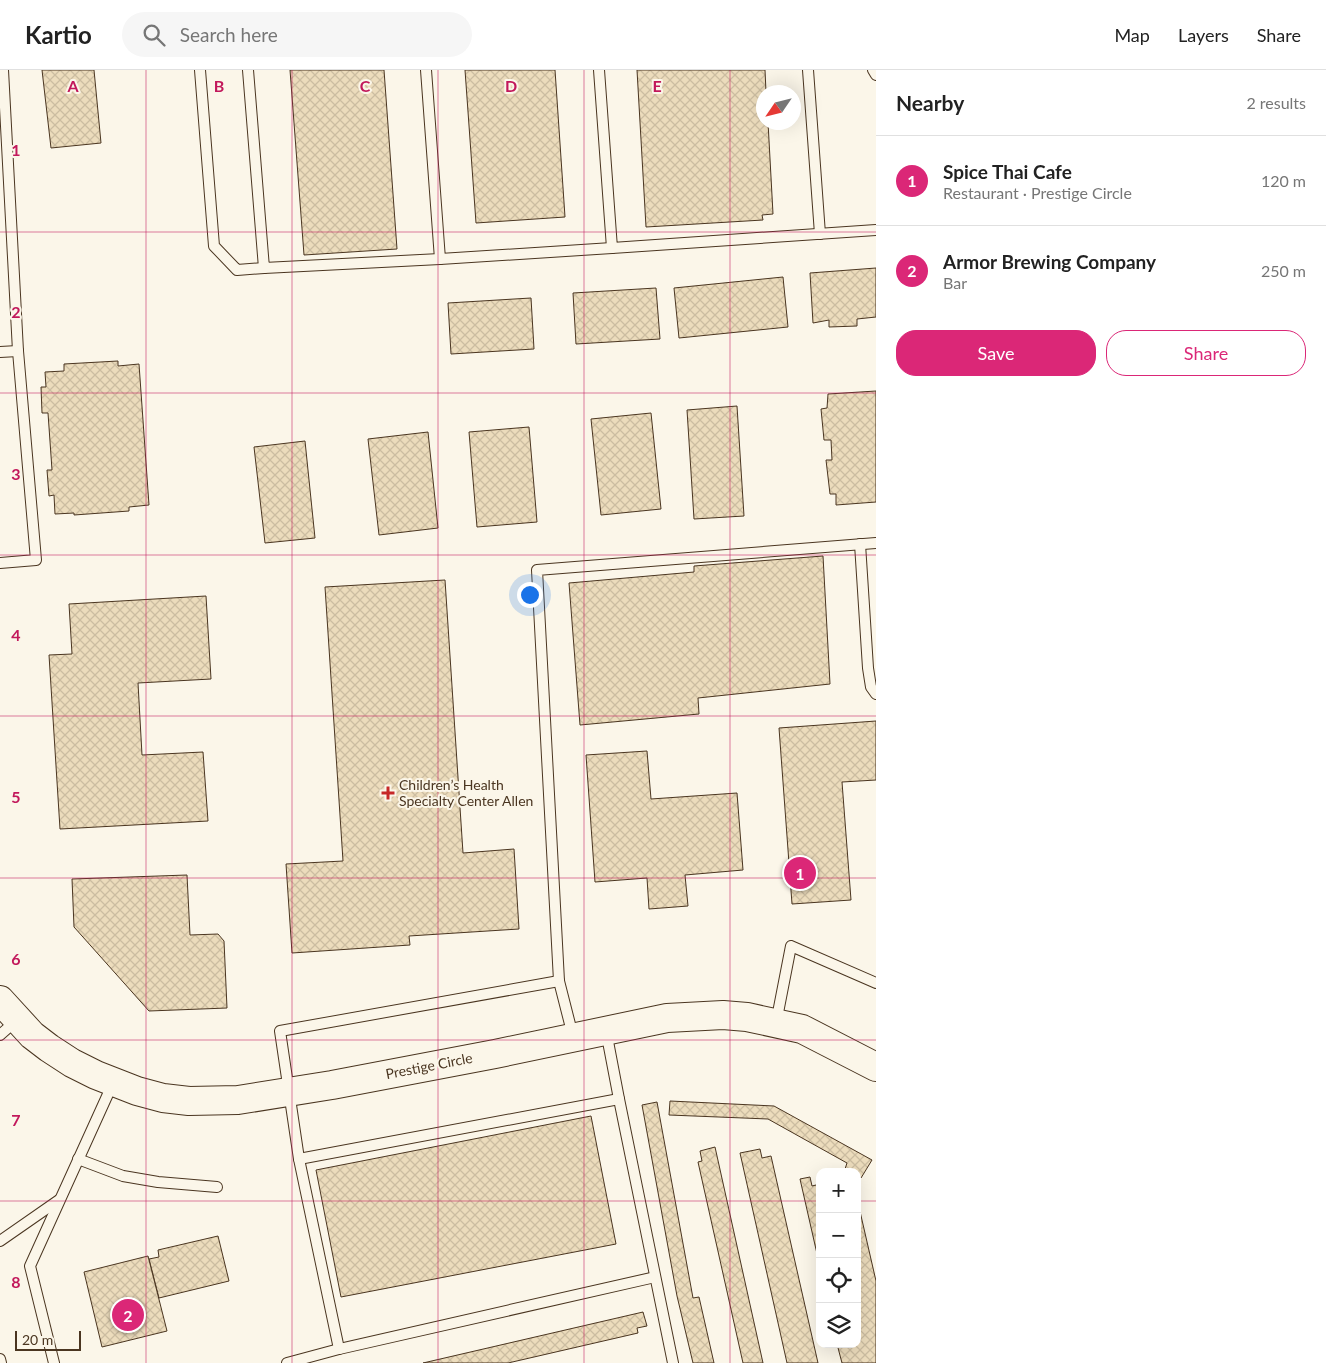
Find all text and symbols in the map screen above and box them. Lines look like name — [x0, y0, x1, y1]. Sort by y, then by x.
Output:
search box — [122, 12, 472, 57]
text: Kartio — [25, 20, 92, 49]
icon: search — [140, 21, 168, 49]
text: Search here — [180, 23, 278, 46]
text: Map — [1114, 24, 1150, 46]
text: Layers — [1178, 24, 1229, 46]
text: Share — [1257, 24, 1301, 46]
text: A — [66, 76, 79, 95]
text: B — [214, 76, 224, 95]
text: C — [360, 76, 371, 95]
text: D — [505, 76, 517, 95]
text: E — [652, 76, 662, 95]
north arrow — [756, 85, 801, 130]
text: Nearby — [896, 90, 964, 115]
text: 2 results — [1246, 93, 1306, 112]
text: 1 — [11, 140, 21, 159]
text: Spice Thai Cafe — [943, 160, 1072, 183]
text: 1 — [907, 171, 917, 190]
text: 120 m — [1261, 171, 1306, 190]
text: Restaurant · Prestige Circle — [943, 183, 1132, 202]
text: Armor Brewing Company — [943, 250, 1156, 273]
text: 2 — [907, 261, 917, 280]
text: 250 m — [1261, 261, 1306, 280]
text: Bar — [943, 273, 967, 292]
text: 2 — [11, 302, 21, 321]
button: Save — [896, 330, 1096, 376]
button: Share — [1106, 330, 1306, 376]
text: 3 — [11, 464, 21, 483]
your location — [517, 582, 543, 608]
text: 4 — [11, 625, 21, 644]
place label: Children’s Health Specialty Center Allen — [399, 776, 533, 809]
marker: Children’s Health Specialty Center Allen — [381, 786, 395, 800]
text: 5 — [11, 787, 21, 806]
pin: 1 — [784, 854, 816, 892]
text: 6 — [11, 949, 21, 968]
street label: Prestige Circle — [384, 1049, 474, 1082]
text: 7 — [11, 1110, 21, 1129]
map controls — [816, 1168, 861, 1348]
button: + — [816, 1168, 861, 1213]
button: − — [816, 1213, 861, 1258]
button: locate — [816, 1258, 861, 1303]
text: 8 — [11, 1272, 21, 1291]
pin: 2 — [112, 1296, 144, 1334]
button: layers — [816, 1303, 861, 1348]
scale bar — [15, 1328, 81, 1351]
text: 20 m — [22, 1331, 53, 1348]

